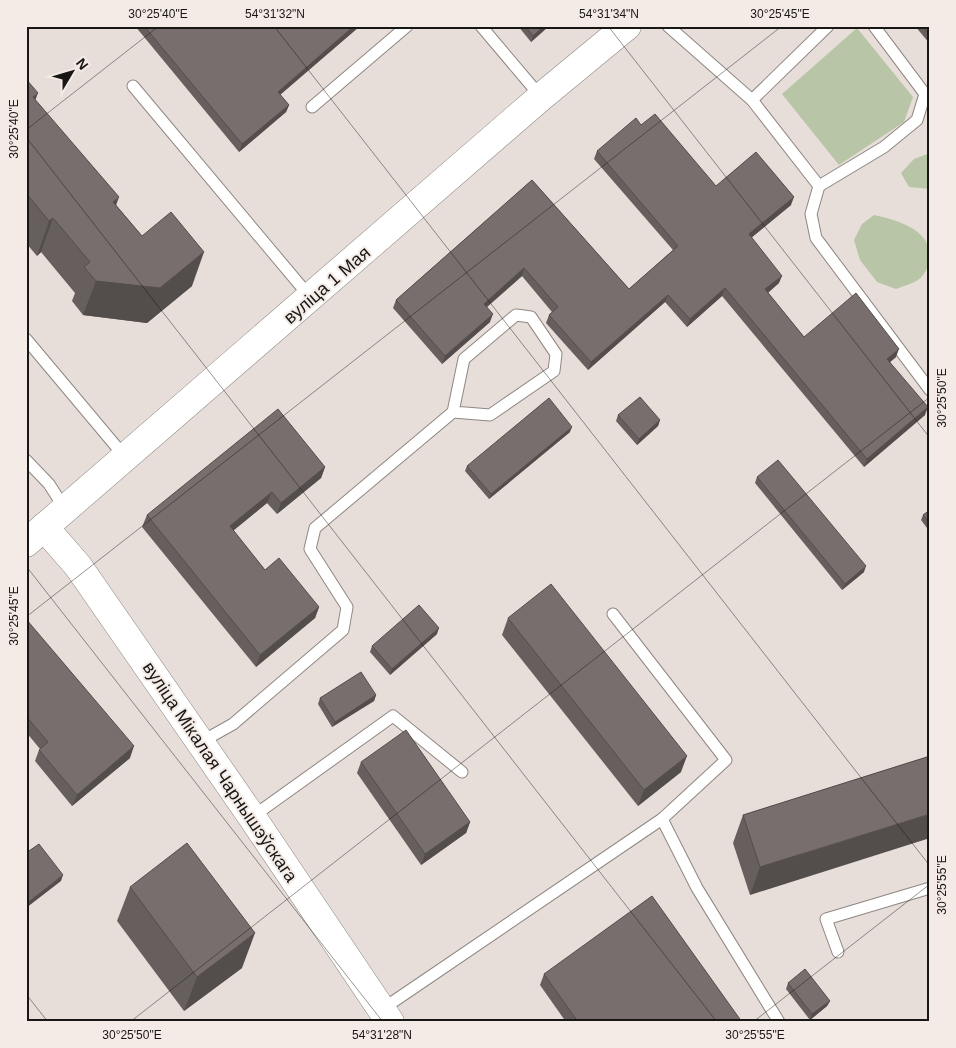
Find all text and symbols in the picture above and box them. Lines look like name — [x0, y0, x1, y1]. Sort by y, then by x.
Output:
text: 30°25'40"E — [128, 7, 188, 21]
text: 54°31'32"N — [245, 7, 305, 21]
text: 54°31'34"N — [579, 7, 639, 21]
text: 30°25'45"E — [750, 7, 810, 21]
north arrow — [48, 48, 98, 98]
text: N — [73, 55, 92, 73]
text: 30°25'40"E — [7, 99, 21, 159]
street label: вуліца 1 Мая — [280, 242, 374, 328]
text: 30°25'50"E — [935, 368, 949, 428]
text: 30°25'45"E — [7, 586, 21, 646]
street label: вуліца Мікалая Чарнышэўскага — [139, 658, 302, 887]
text: 30°25'55"E — [935, 855, 949, 915]
text: 30°25'50"E — [102, 1028, 162, 1042]
text: 54°31'28"N — [352, 1028, 412, 1042]
text: 30°25'55"E — [725, 1028, 785, 1042]

